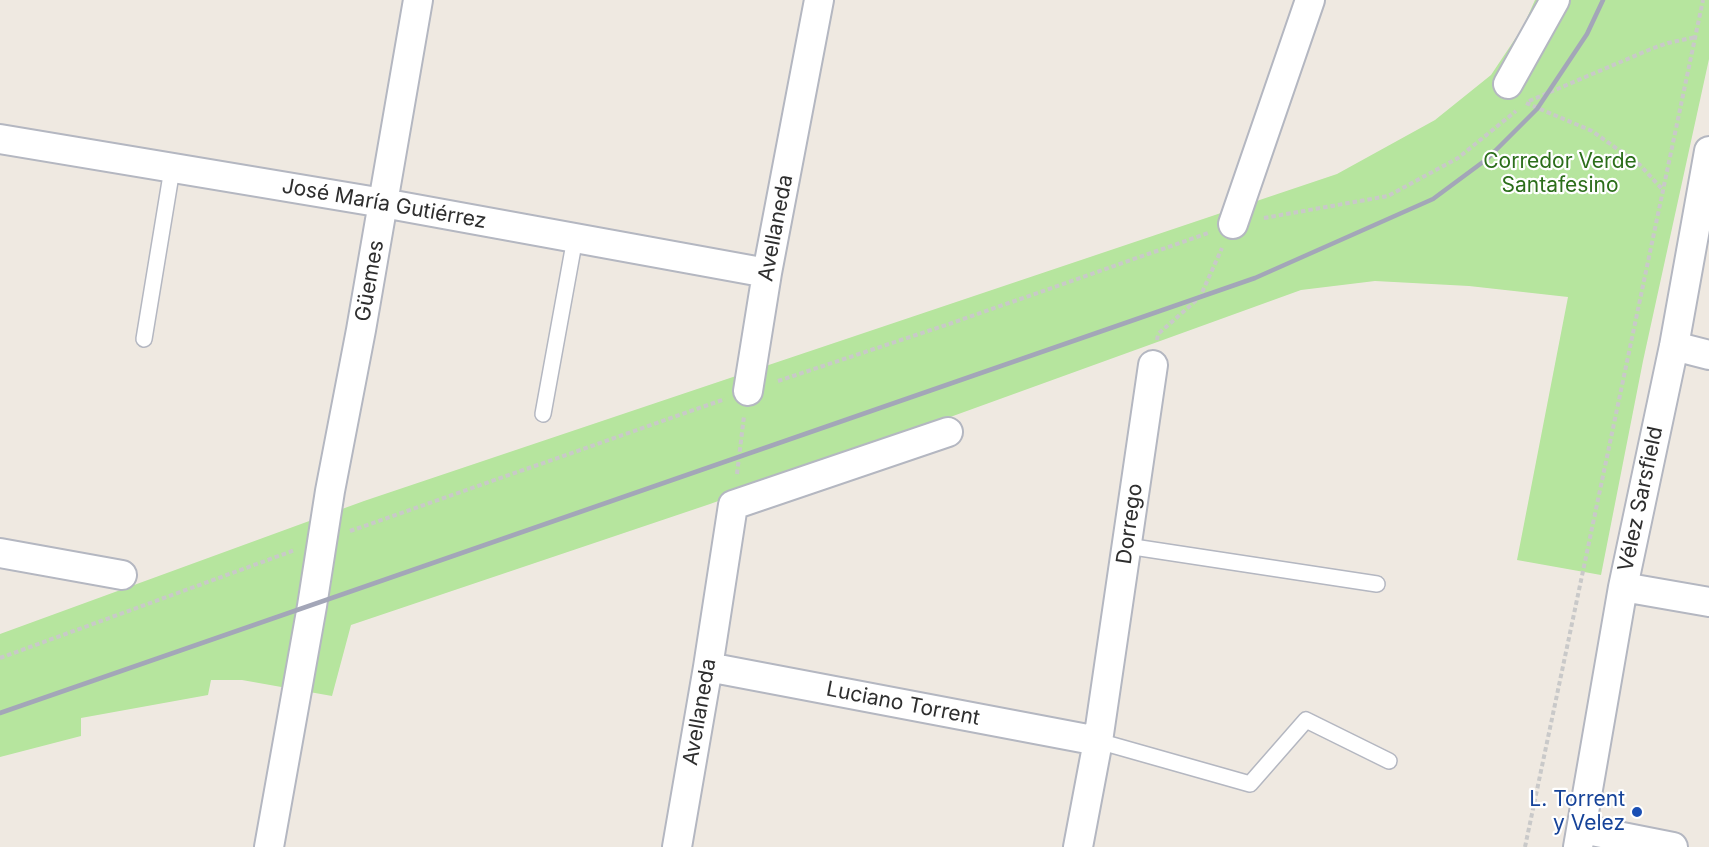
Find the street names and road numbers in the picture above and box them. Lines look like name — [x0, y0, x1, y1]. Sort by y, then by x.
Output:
street label: Avellaneda — [753, 173, 799, 283]
street label: José María Gutiérrez — [280, 174, 488, 234]
street label: Güemes — [350, 238, 390, 324]
street label: Vélez Sarsfield — [1613, 424, 1669, 574]
street label: Dorrego — [1112, 482, 1148, 566]
street label: Avellaneda — [678, 657, 722, 767]
street label: Luciano Torrent — [824, 677, 982, 731]

